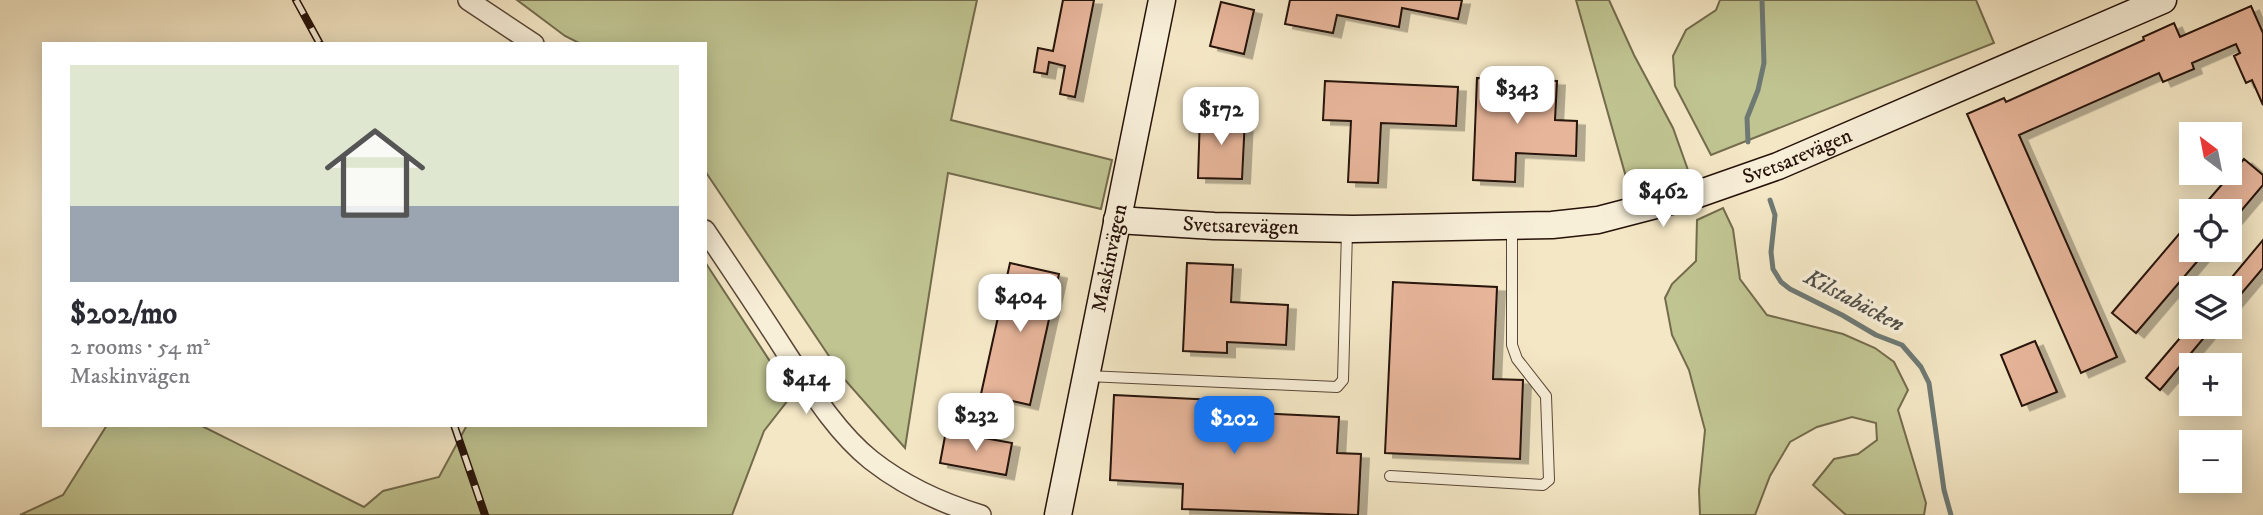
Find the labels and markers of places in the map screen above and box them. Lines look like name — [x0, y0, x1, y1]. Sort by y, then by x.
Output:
pin: $343 — [1476, 66, 1558, 126]
pin: $172 — [1180, 88, 1262, 147]
pin: $462 — [1622, 170, 1704, 229]
pin: $404 — [979, 274, 1061, 334]
pin: $414 — [765, 356, 847, 416]
pin: $232 — [935, 393, 1017, 453]
pin: $202 — [1193, 396, 1275, 456]

